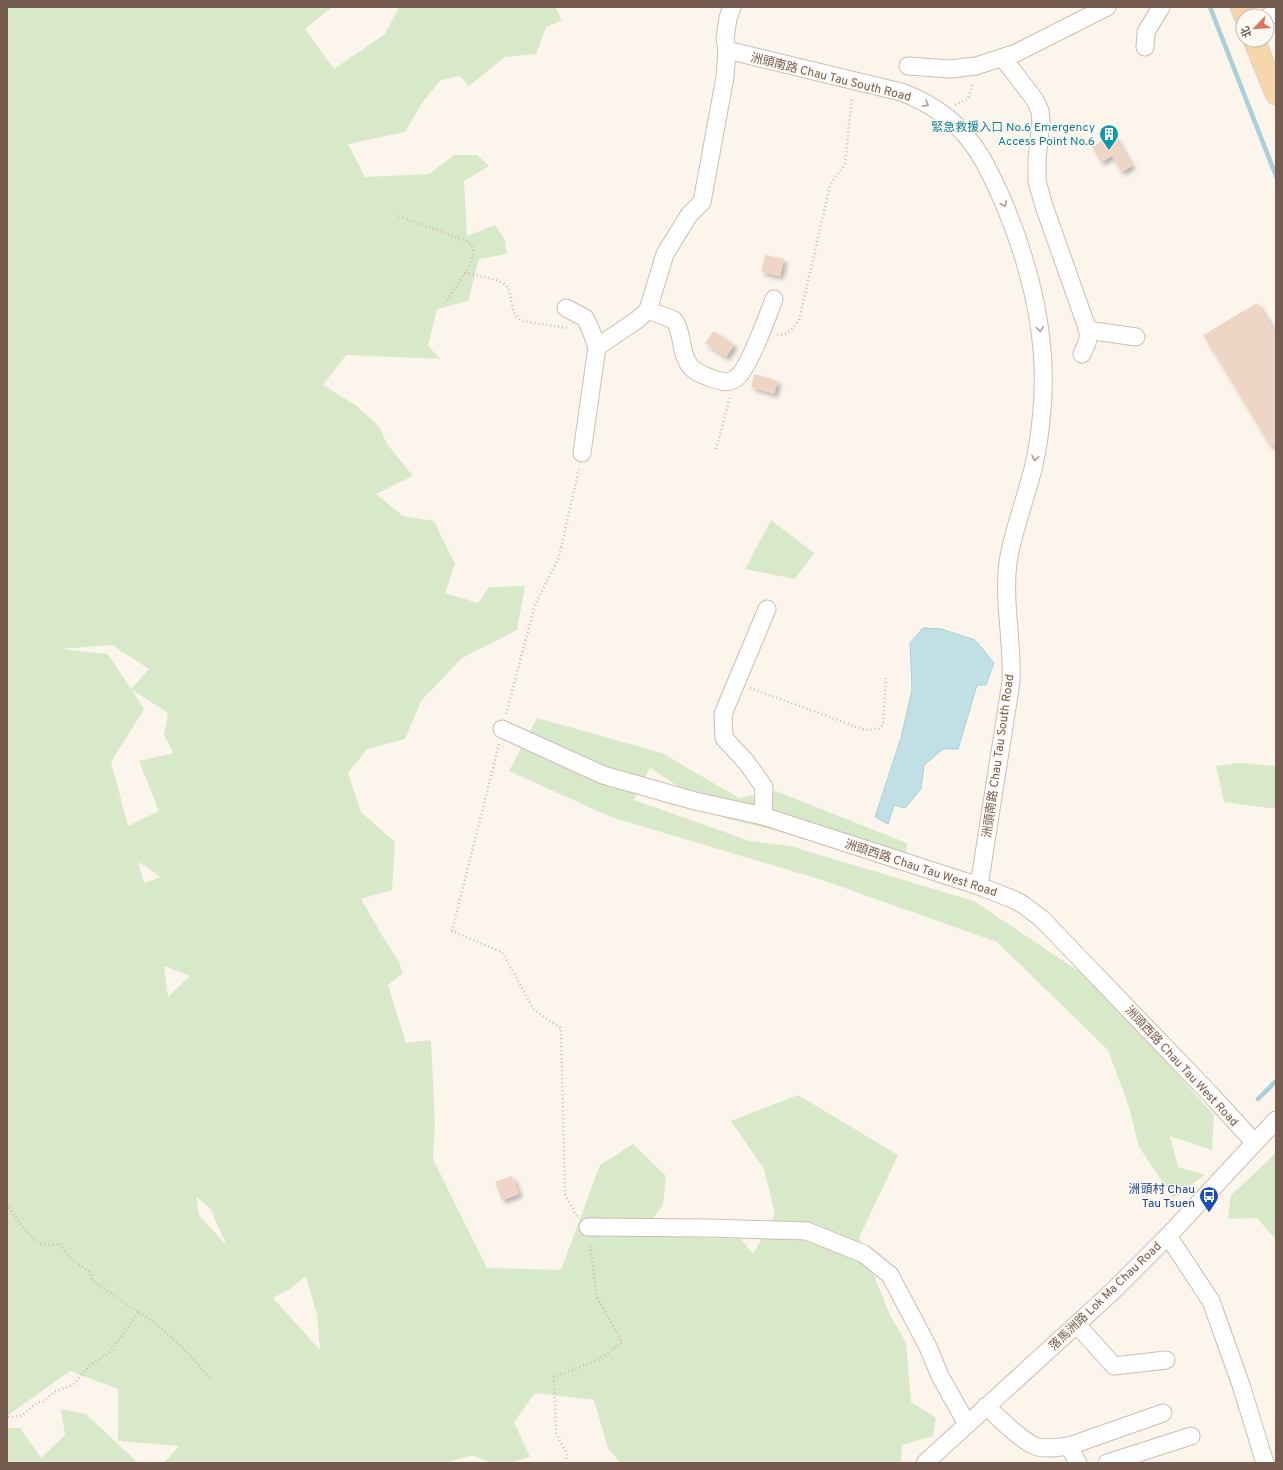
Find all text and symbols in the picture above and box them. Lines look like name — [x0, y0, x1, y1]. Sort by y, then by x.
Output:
north arrow — [1235, 8, 1275, 48]
text: 北 — [1238, 24, 1256, 40]
street label: 洲頭南路 Chau Tau South Road — [749, 50, 913, 106]
one-way arrow — [922, 99, 930, 106]
place label: 緊急救援入口 No.6 Emergency Access Point No.6 — [931, 120, 1095, 150]
building icon: 緊急救援入口 No.6 Emergency Access Point No.6 — [1098, 123, 1120, 151]
one-way arrow — [999, 200, 1007, 208]
one-way arrow — [1035, 326, 1044, 332]
one-way arrow — [1031, 455, 1040, 461]
street label: 洲頭南路 Chau Tau South Road — [980, 673, 1018, 839]
street label: 洲頭西路 Chau Tau West Road — [842, 837, 999, 901]
street label: 洲頭西路 Chau Tau West Road — [1121, 1003, 1242, 1130]
place label: 洲頭村 Chau Tau Tsuen — [1129, 1182, 1195, 1212]
bus stop icon: 洲頭村 Chau Tau Tsuen — [1198, 1185, 1220, 1213]
street label: 落馬洲路 Lok Ma Chau Road — [1046, 1239, 1165, 1355]

